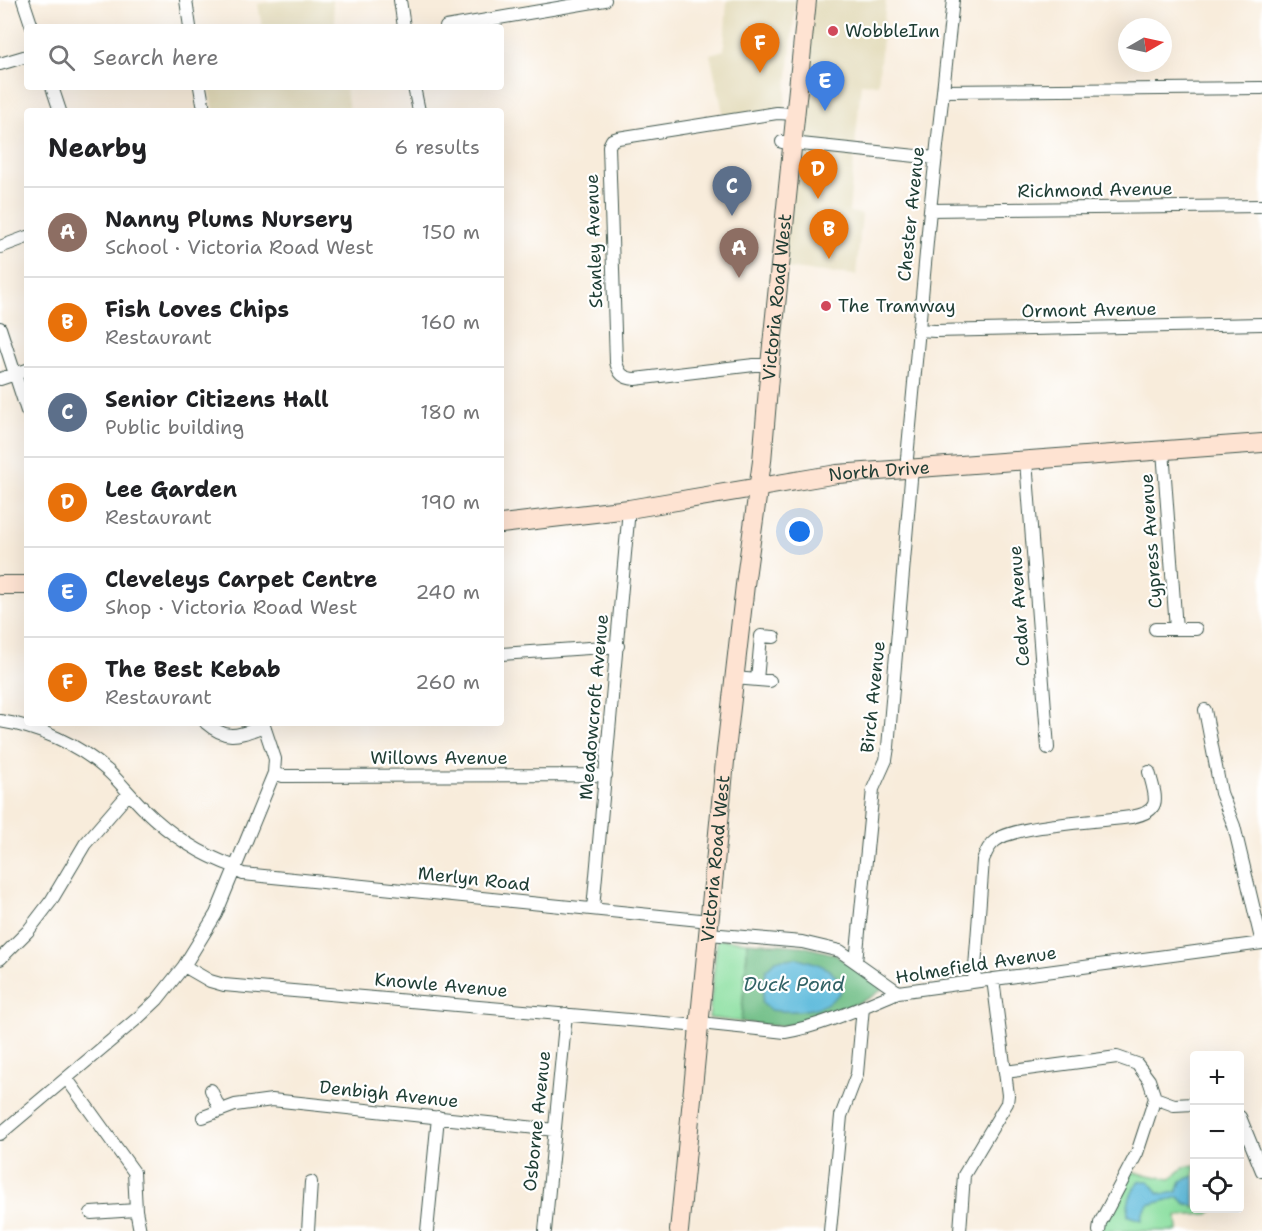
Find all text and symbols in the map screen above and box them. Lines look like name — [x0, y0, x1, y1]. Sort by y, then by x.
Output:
north arrow — [1118, 18, 1172, 72]
place label: WobbleInn — [845, 19, 940, 43]
pin: F — [740, 23, 780, 73]
search box — [24, 24, 504, 90]
marker: WobbleInn — [826, 24, 840, 38]
icon: search — [45, 41, 78, 74]
text: Search here — [93, 43, 219, 72]
pin: E — [806, 62, 844, 111]
text: Nearby — [48, 130, 147, 165]
text: 6 results — [394, 134, 480, 160]
street label: Chester Avenue — [892, 145, 930, 283]
pin: D — [798, 150, 838, 199]
pin: C — [712, 166, 752, 216]
street label: Stanley Avenue — [580, 173, 608, 309]
street label: Richmond Avenue — [1017, 177, 1173, 203]
text: Nanny Plums Nursery — [105, 205, 353, 234]
pin: B — [810, 210, 848, 259]
street label: Victoria Road West — [757, 212, 797, 382]
text: A — [60, 219, 75, 245]
text: 150 m — [422, 219, 480, 245]
pin: A — [720, 228, 758, 278]
text: School · Victoria Road West — [105, 234, 374, 260]
place label: The Tramway — [838, 294, 956, 318]
text: Fish Loves Chips — [105, 295, 289, 324]
street label: Ormont Avenue — [1021, 297, 1157, 323]
marker: The Tramway — [819, 299, 833, 313]
text: B — [61, 309, 74, 335]
text: 160 m — [421, 309, 480, 335]
text: Restaurant — [105, 324, 212, 350]
text: Senior Citizens Hall — [105, 385, 329, 414]
text: C — [61, 399, 74, 425]
text: 180 m — [420, 399, 480, 425]
text: Public building — [105, 414, 244, 440]
street label: North Drive — [827, 455, 931, 487]
street label: Cypress Avenue — [1134, 473, 1168, 609]
text: Lee Garden — [105, 475, 237, 504]
text: D — [60, 489, 75, 515]
text: 190 m — [421, 489, 480, 515]
text: Restaurant — [105, 504, 212, 530]
your location — [785, 517, 814, 546]
street label: Cedar Avenue — [1003, 545, 1035, 667]
text: Cleveleys Carpet Centre — [105, 565, 378, 594]
text: E — [61, 579, 74, 605]
text: 240 m — [415, 579, 480, 605]
text: Shop · Victoria Road West — [105, 594, 357, 620]
street label: Meadowcroft Avenue — [574, 613, 614, 801]
street label: Birch Avenue — [855, 640, 891, 754]
text: The Best Kebab — [105, 655, 281, 684]
text: F — [62, 669, 73, 695]
text: 260 m — [415, 669, 480, 695]
text: Restaurant — [105, 684, 212, 710]
street label: Willows Avenue — [370, 746, 508, 770]
street label: Victoria Road West — [695, 774, 736, 944]
street label: Merlyn Road — [417, 861, 531, 897]
street label: Holmefield Avenue — [894, 940, 1058, 990]
street label: Knowle Avenue — [373, 967, 509, 1003]
water label: Duck Pond — [743, 971, 845, 997]
street label: Osborne Avenue — [518, 1049, 556, 1193]
map controls — [1190, 1051, 1244, 1213]
button: + — [1190, 1051, 1244, 1105]
street label: Denbigh Avenue — [318, 1075, 460, 1113]
button: − — [1190, 1105, 1244, 1159]
button: locate — [1190, 1159, 1244, 1213]

